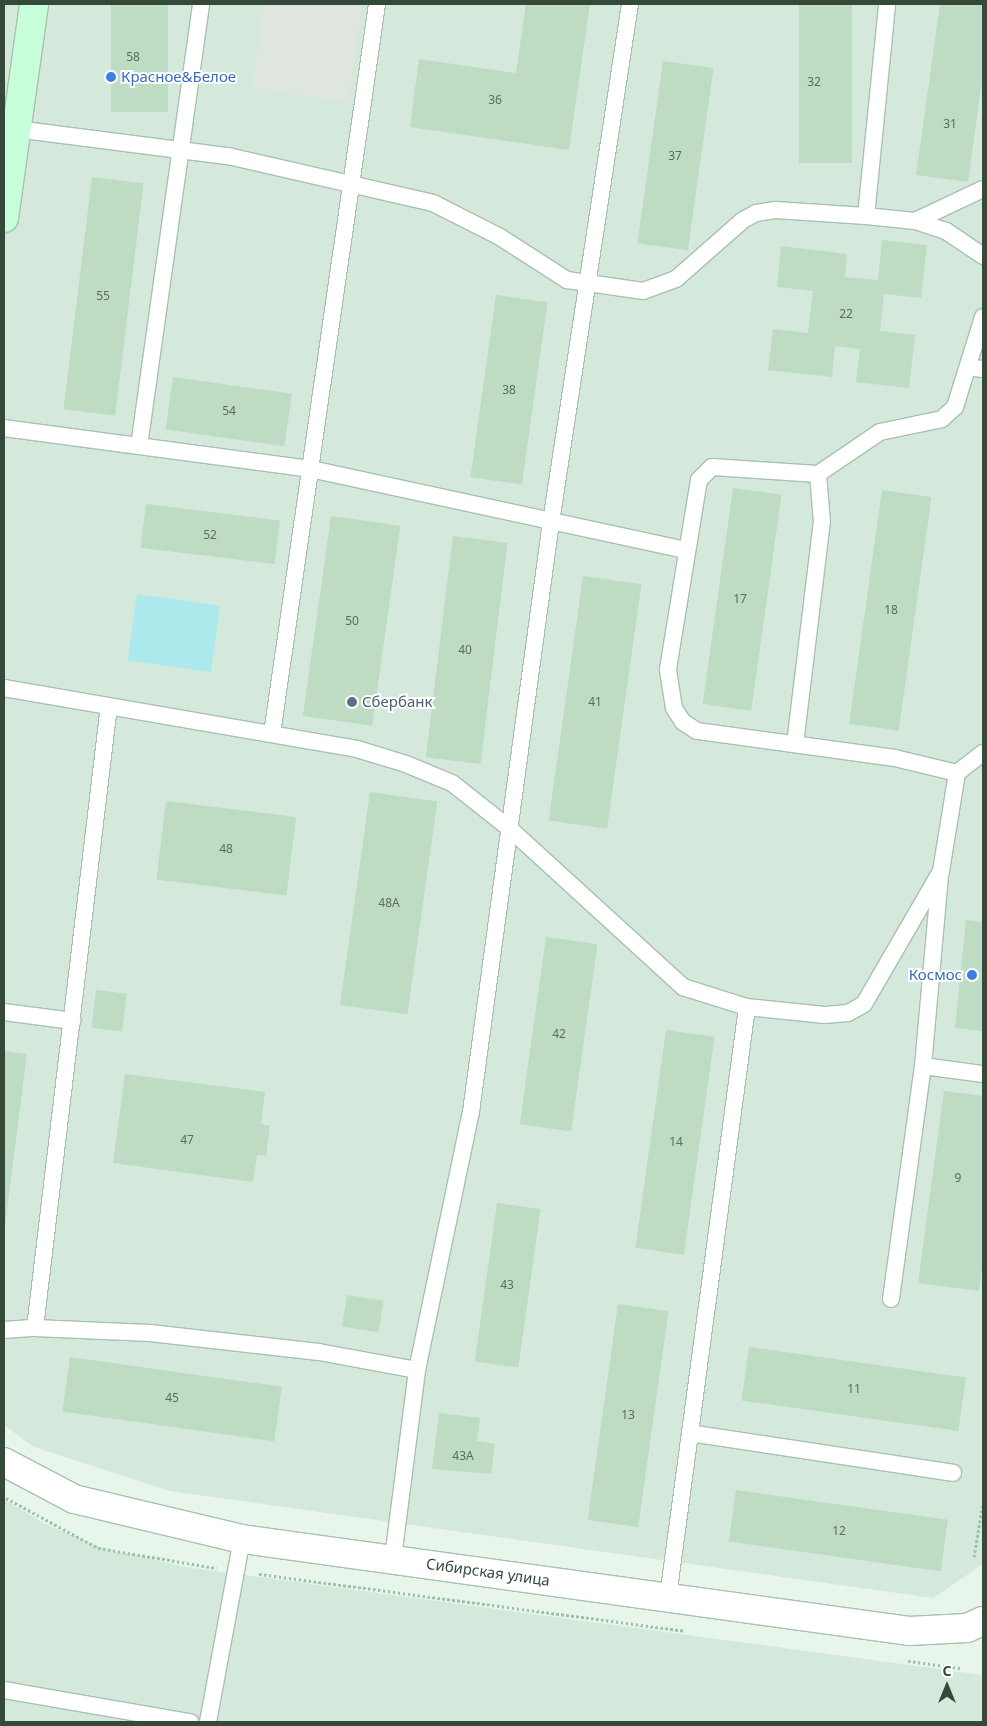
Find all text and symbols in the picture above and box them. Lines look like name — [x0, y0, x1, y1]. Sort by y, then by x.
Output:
house number: 58 — [126, 50, 140, 64]
place label: Красное&Белое — [121, 68, 236, 86]
marker: Красное&Белое — [105, 71, 117, 83]
house number: 32 — [807, 75, 821, 89]
house number: 36 — [488, 93, 502, 107]
house number: 31 — [943, 117, 957, 131]
house number: 37 — [668, 149, 682, 163]
house number: 55 — [96, 289, 110, 303]
house number: 22 — [839, 307, 853, 321]
house number: 38 — [502, 383, 516, 397]
house number: 54 — [222, 404, 236, 418]
house number: 52 — [203, 528, 217, 542]
house number: 17 — [733, 592, 747, 606]
house number: 18 — [884, 603, 898, 617]
house number: 50 — [345, 614, 359, 628]
house number: 40 — [458, 643, 472, 657]
place label: Сбербанк — [362, 693, 432, 711]
house number: 41 — [588, 695, 602, 709]
marker: Сбербанк — [346, 696, 358, 708]
house number: 48 — [219, 842, 233, 856]
house number: 48А — [378, 896, 400, 910]
place label: Космос — [909, 966, 962, 984]
marker: Космос — [966, 969, 978, 981]
house number: 42 — [552, 1027, 566, 1041]
house number: 47 — [180, 1133, 194, 1147]
house number: 14 — [669, 1135, 683, 1149]
house number: 9 — [955, 1171, 961, 1185]
house number: 43 — [500, 1278, 514, 1292]
house number: 11 — [847, 1382, 861, 1396]
house number: 45 — [165, 1391, 179, 1405]
house number: 13 — [621, 1408, 635, 1422]
house number: 43А — [452, 1449, 474, 1463]
house number: 12 — [832, 1524, 846, 1538]
street label: Сибирская улица — [425, 1554, 551, 1590]
north arrow — [922, 1661, 972, 1711]
text: С — [942, 1661, 952, 1680]

